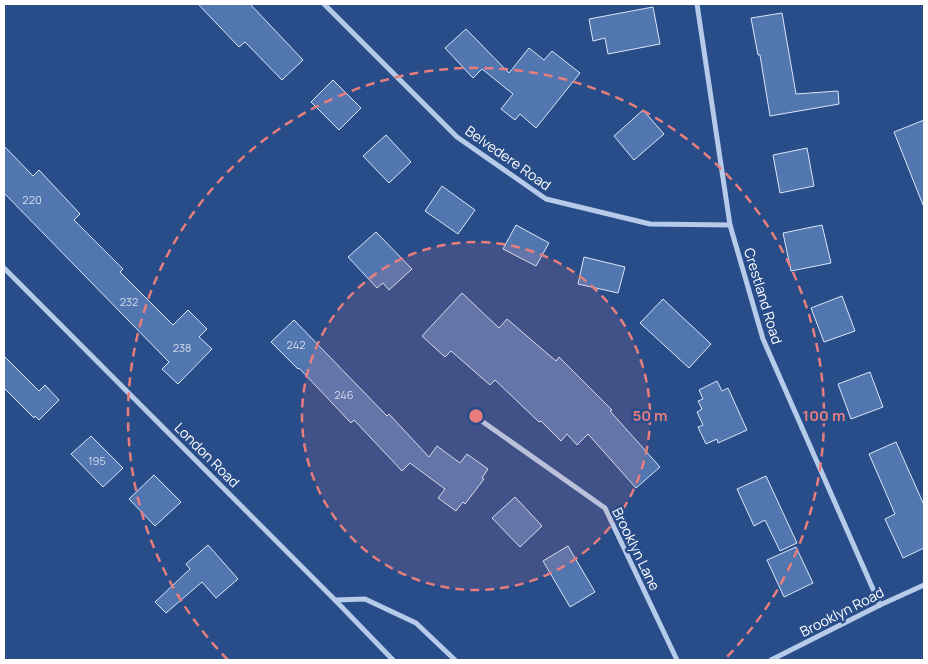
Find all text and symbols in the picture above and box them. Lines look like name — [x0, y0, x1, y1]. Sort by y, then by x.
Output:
street label: Belvedere Road — [462, 121, 555, 194]
house number: 220 — [22, 192, 42, 207]
street label: Crestland Road — [740, 245, 787, 346]
house number: 232 — [120, 294, 138, 309]
house number: 242 — [287, 337, 305, 352]
house number: 238 — [173, 340, 191, 355]
house number: 246 — [334, 387, 354, 402]
text: 50 m — [632, 405, 668, 426]
text: 100 m — [803, 405, 845, 426]
centre of rings — [467, 407, 485, 425]
street label: London Road — [171, 418, 244, 491]
house number: 195 — [88, 453, 106, 468]
street label: Brooklyn Lane — [608, 504, 665, 593]
street label: Brooklyn Road — [796, 582, 887, 641]

